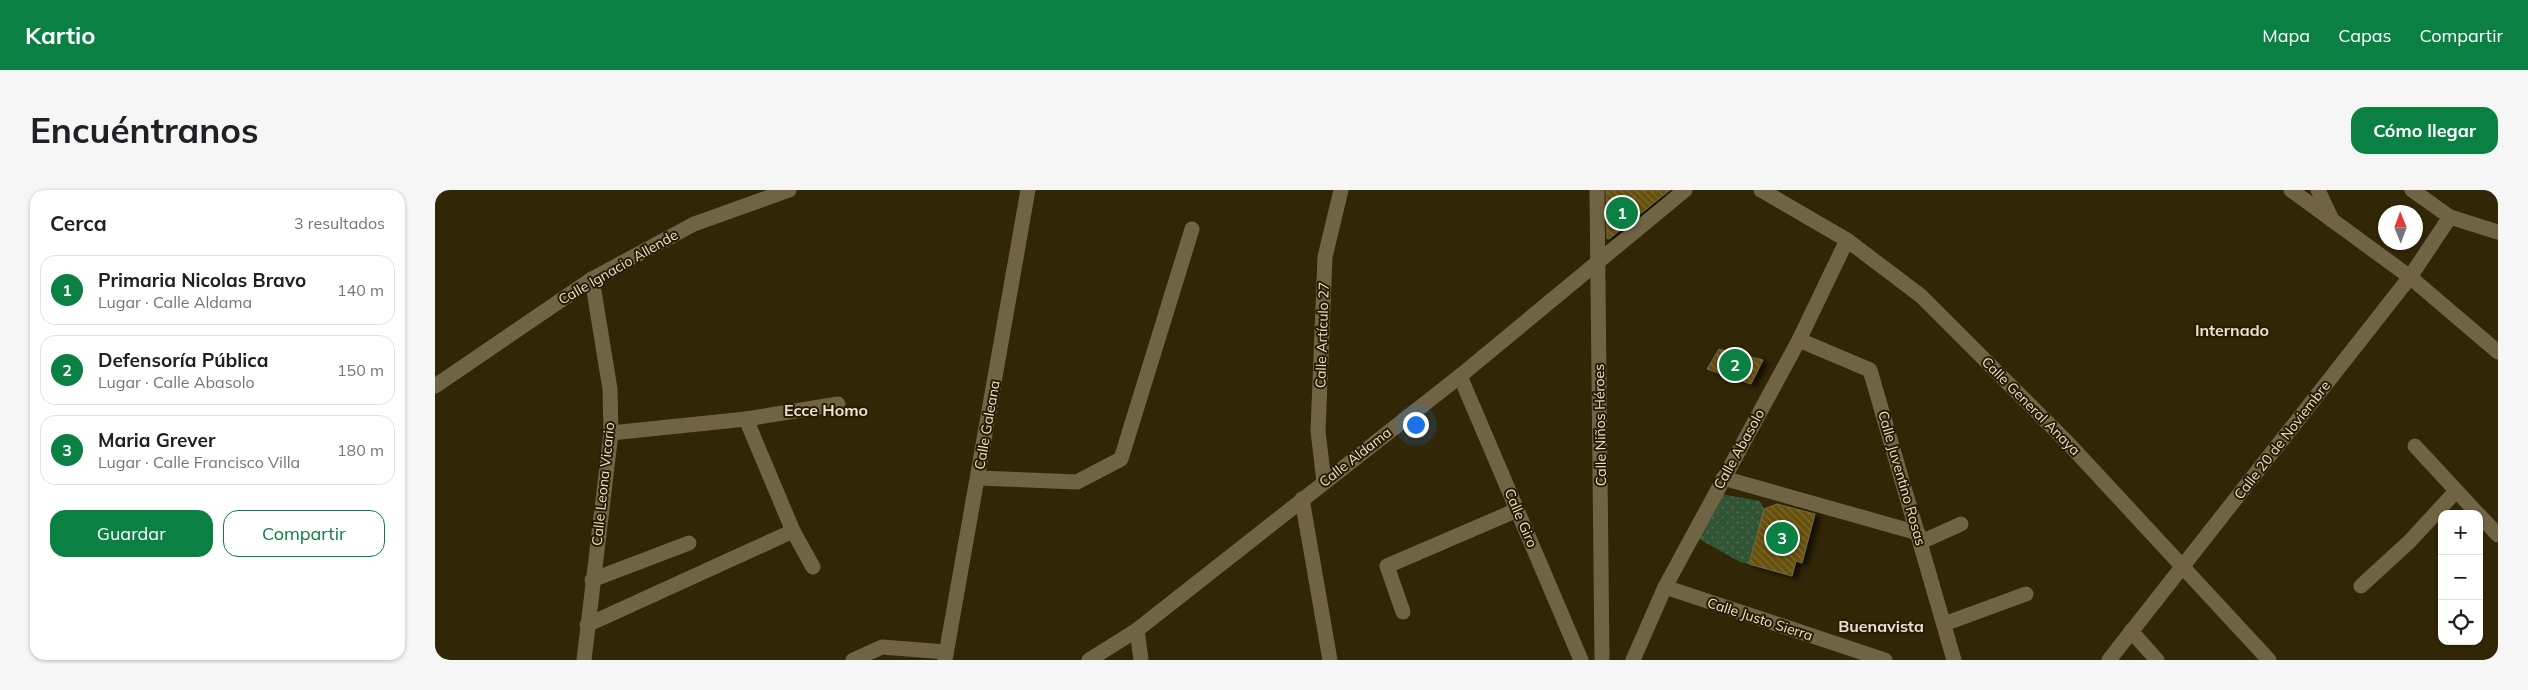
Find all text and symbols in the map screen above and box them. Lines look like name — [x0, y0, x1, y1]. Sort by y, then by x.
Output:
text: Kartio — [25, 20, 96, 50]
text: Mapa — [2262, 24, 2310, 47]
text: Capas — [2338, 24, 2392, 47]
text: Compartir — [2420, 24, 2503, 47]
button: Cómo llegar — [2351, 107, 2498, 154]
text: Encuéntranos — [30, 108, 259, 152]
pin: 1 — [1606, 194, 1638, 232]
north arrow — [2378, 205, 2423, 250]
text: Cerca — [50, 210, 107, 236]
text: 3 resultados — [294, 213, 385, 233]
street label: Calle Ignacio Allende — [555, 225, 681, 309]
text: Primaria Nicolas Bravo — [98, 268, 306, 292]
text: 1 — [62, 280, 72, 300]
text: 140 m — [337, 280, 384, 300]
street label: Calle Artículo 27 — [1311, 281, 1333, 389]
text: Lugar · Calle Aldama — [98, 292, 252, 312]
district label: Internado — [2195, 320, 2269, 340]
pin: 2 — [1719, 346, 1751, 384]
text: Defensoría Pública — [98, 348, 268, 372]
street label: Calle General Anaya — [1978, 353, 2084, 459]
text: 2 — [62, 360, 72, 380]
text: 150 m — [337, 360, 384, 380]
street label: Calle Niños Héroes — [1590, 364, 1610, 486]
text: Lugar · Calle Abasolo — [98, 372, 255, 392]
street label: Calle 20 de Noviembre — [2230, 377, 2334, 503]
street label: Calle Galeana — [970, 379, 1004, 471]
district label: Ecce Homo — [784, 400, 868, 420]
street label: Calle Abasolo — [1710, 406, 1768, 492]
street label: Calle Juventino Rosas — [1874, 409, 1930, 548]
your location — [1403, 412, 1429, 438]
street label: Calle Leona Vicario — [588, 421, 618, 547]
street label: Calle Aldama — [1315, 423, 1395, 491]
text: Maria Grever — [98, 428, 215, 452]
text: 3 — [62, 440, 72, 460]
text: 180 m — [337, 440, 384, 460]
text: Lugar · Calle Francisco Villa — [98, 452, 300, 472]
street label: Calle Giro — [1501, 486, 1541, 550]
button: Guardar — [50, 510, 213, 557]
button: Compartir — [223, 510, 385, 557]
map controls — [2438, 510, 2483, 645]
button: + — [2438, 510, 2483, 555]
pin: 3 — [1766, 519, 1798, 557]
button: − — [2438, 555, 2483, 600]
street label: Calle Justo Sierra — [1705, 593, 1815, 645]
button: locate — [2438, 600, 2483, 645]
district label: Buenavista — [1838, 616, 1924, 636]

